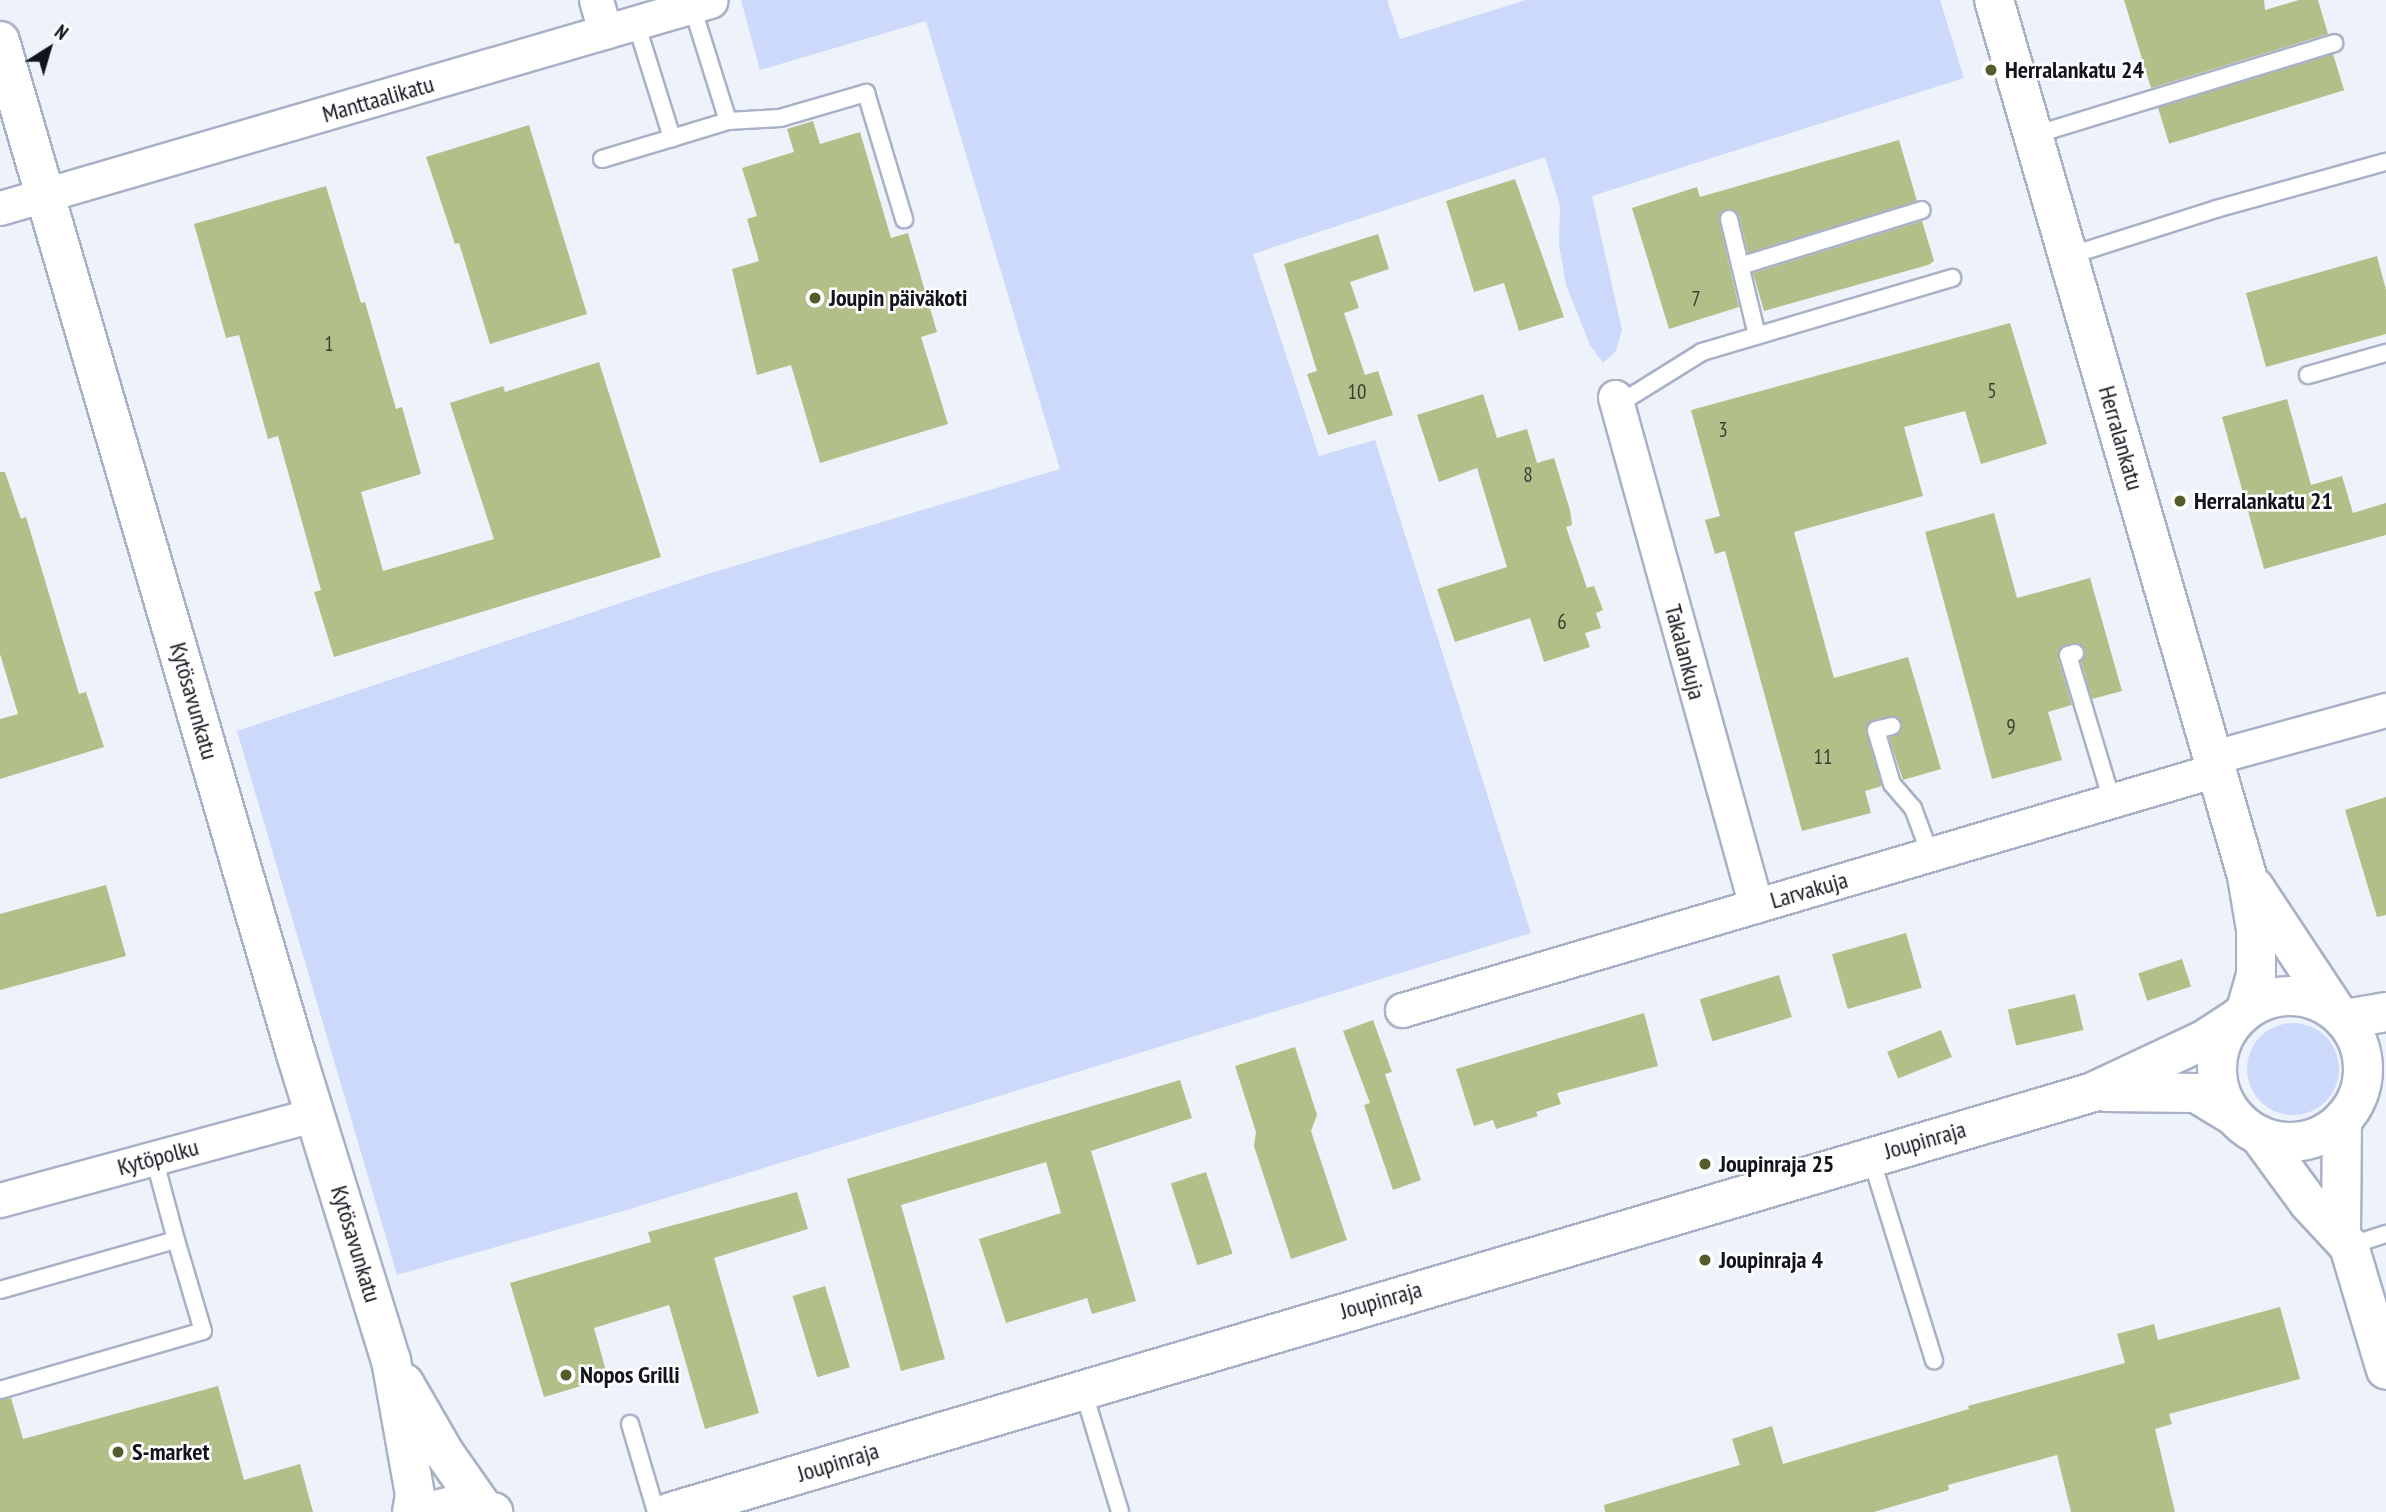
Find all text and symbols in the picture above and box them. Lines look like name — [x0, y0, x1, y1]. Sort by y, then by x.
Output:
north arrow — [14, 14, 84, 84]
text: N — [50, 20, 73, 45]
place label: Herralankatu 24 — [2005, 56, 2144, 84]
marker: Herralankatu 24 — [1983, 62, 1999, 78]
street label: Manttaalikatu — [319, 69, 437, 129]
place label: Joupin päiväkoti — [829, 284, 967, 312]
house number: 7 — [1691, 286, 1701, 312]
marker: Joupin päiväkoti — [807, 290, 823, 306]
house number: 1 — [324, 331, 334, 357]
house number: 5 — [1987, 378, 1997, 404]
house number: 10 — [1348, 379, 1366, 405]
street label: Herralankatu — [2092, 383, 2150, 493]
house number: 3 — [1718, 417, 1728, 443]
house number: 8 — [1523, 462, 1533, 488]
place label: Herralankatu 21 — [2194, 487, 2333, 515]
marker: Herralankatu 21 — [2172, 493, 2188, 509]
street label: Takalankuja — [1658, 601, 1712, 703]
house number: 6 — [1557, 609, 1567, 635]
street label: Kytösavunkatu — [164, 639, 224, 763]
house number: 9 — [2006, 714, 2016, 740]
house number: 11 — [1814, 744, 1832, 770]
street label: Larvakuja — [1767, 865, 1851, 915]
street label: Joupinraja — [1881, 1115, 1969, 1165]
street label: Kytöpolku — [114, 1132, 202, 1182]
place label: Joupinraja 25 — [1719, 1150, 1834, 1178]
marker: Joupinraja 25 — [1697, 1156, 1713, 1172]
street label: Kytösavunkatu — [325, 1182, 387, 1306]
place label: Joupinraja 4 — [1719, 1246, 1823, 1274]
marker: Joupinraja 4 — [1697, 1252, 1713, 1268]
street label: Joupinraja — [1337, 1275, 1425, 1325]
place label: Nopos Grilli — [580, 1361, 680, 1389]
marker: Nopos Grilli — [558, 1367, 574, 1383]
street label: Joupinraja — [794, 1436, 882, 1488]
place label: S-market — [132, 1438, 209, 1466]
marker: S-market — [110, 1444, 126, 1460]

